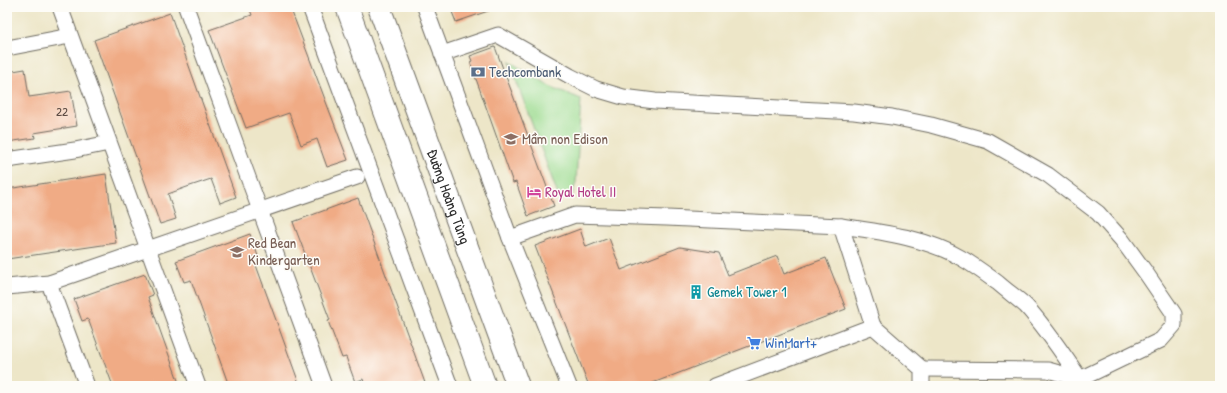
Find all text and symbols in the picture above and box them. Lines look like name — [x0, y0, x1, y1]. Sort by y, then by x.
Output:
place label: Techcombank — [489, 61, 561, 82]
bank icon: Techcombank — [470, 64, 486, 80]
house number: 22 — [56, 102, 68, 120]
place label: Mầm non Edison — [522, 128, 608, 149]
school or university icon: Mầm non Edison — [503, 131, 519, 147]
street label: Đường Hoàng Tùng — [422, 146, 476, 247]
place label: Royal Hotel II — [545, 181, 616, 202]
hotel icon: Royal Hotel II — [526, 184, 542, 200]
place label: Red Bean Kindergarten — [248, 232, 320, 270]
school or university icon: Red Bean Kindergarten — [229, 244, 245, 260]
place label: Gemek Tower 1 — [707, 281, 787, 302]
building icon: Gemek Tower 1 — [688, 284, 704, 300]
place label: WinMart+ — [765, 332, 817, 353]
supermarket icon: WinMart+ — [746, 335, 762, 351]

